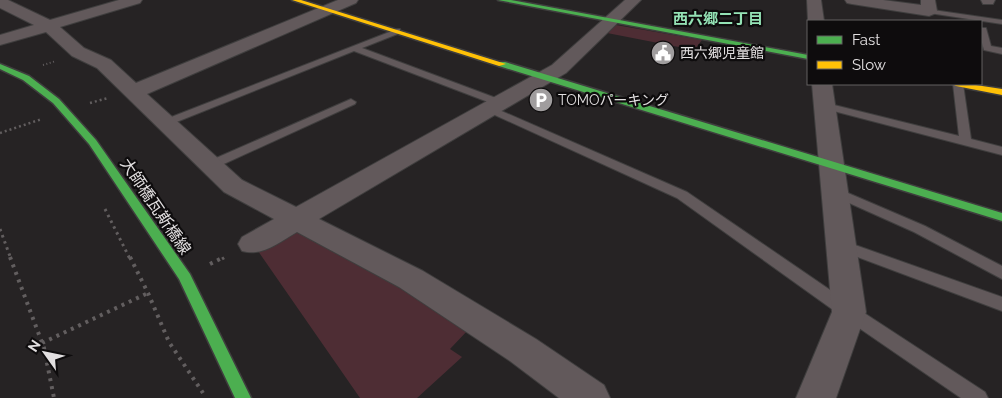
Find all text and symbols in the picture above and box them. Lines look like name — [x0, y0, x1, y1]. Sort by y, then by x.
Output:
district label: 西六郷二丁目 — [673, 10, 763, 28]
legend — [807, 20, 982, 85]
text: Fast — [852, 31, 880, 49]
public building icon: 西六郷児童館 — [650, 40, 676, 66]
place label: 西六郷児童館 — [680, 45, 764, 61]
text: Slow — [852, 56, 886, 74]
parking icon: TOMOパーキング — [528, 87, 554, 113]
place label: TOMOパーキング — [558, 92, 669, 108]
street label: 大師橋瓦斯橋線 — [116, 155, 195, 258]
north arrow — [20, 328, 70, 378]
text: N — [24, 337, 44, 355]

